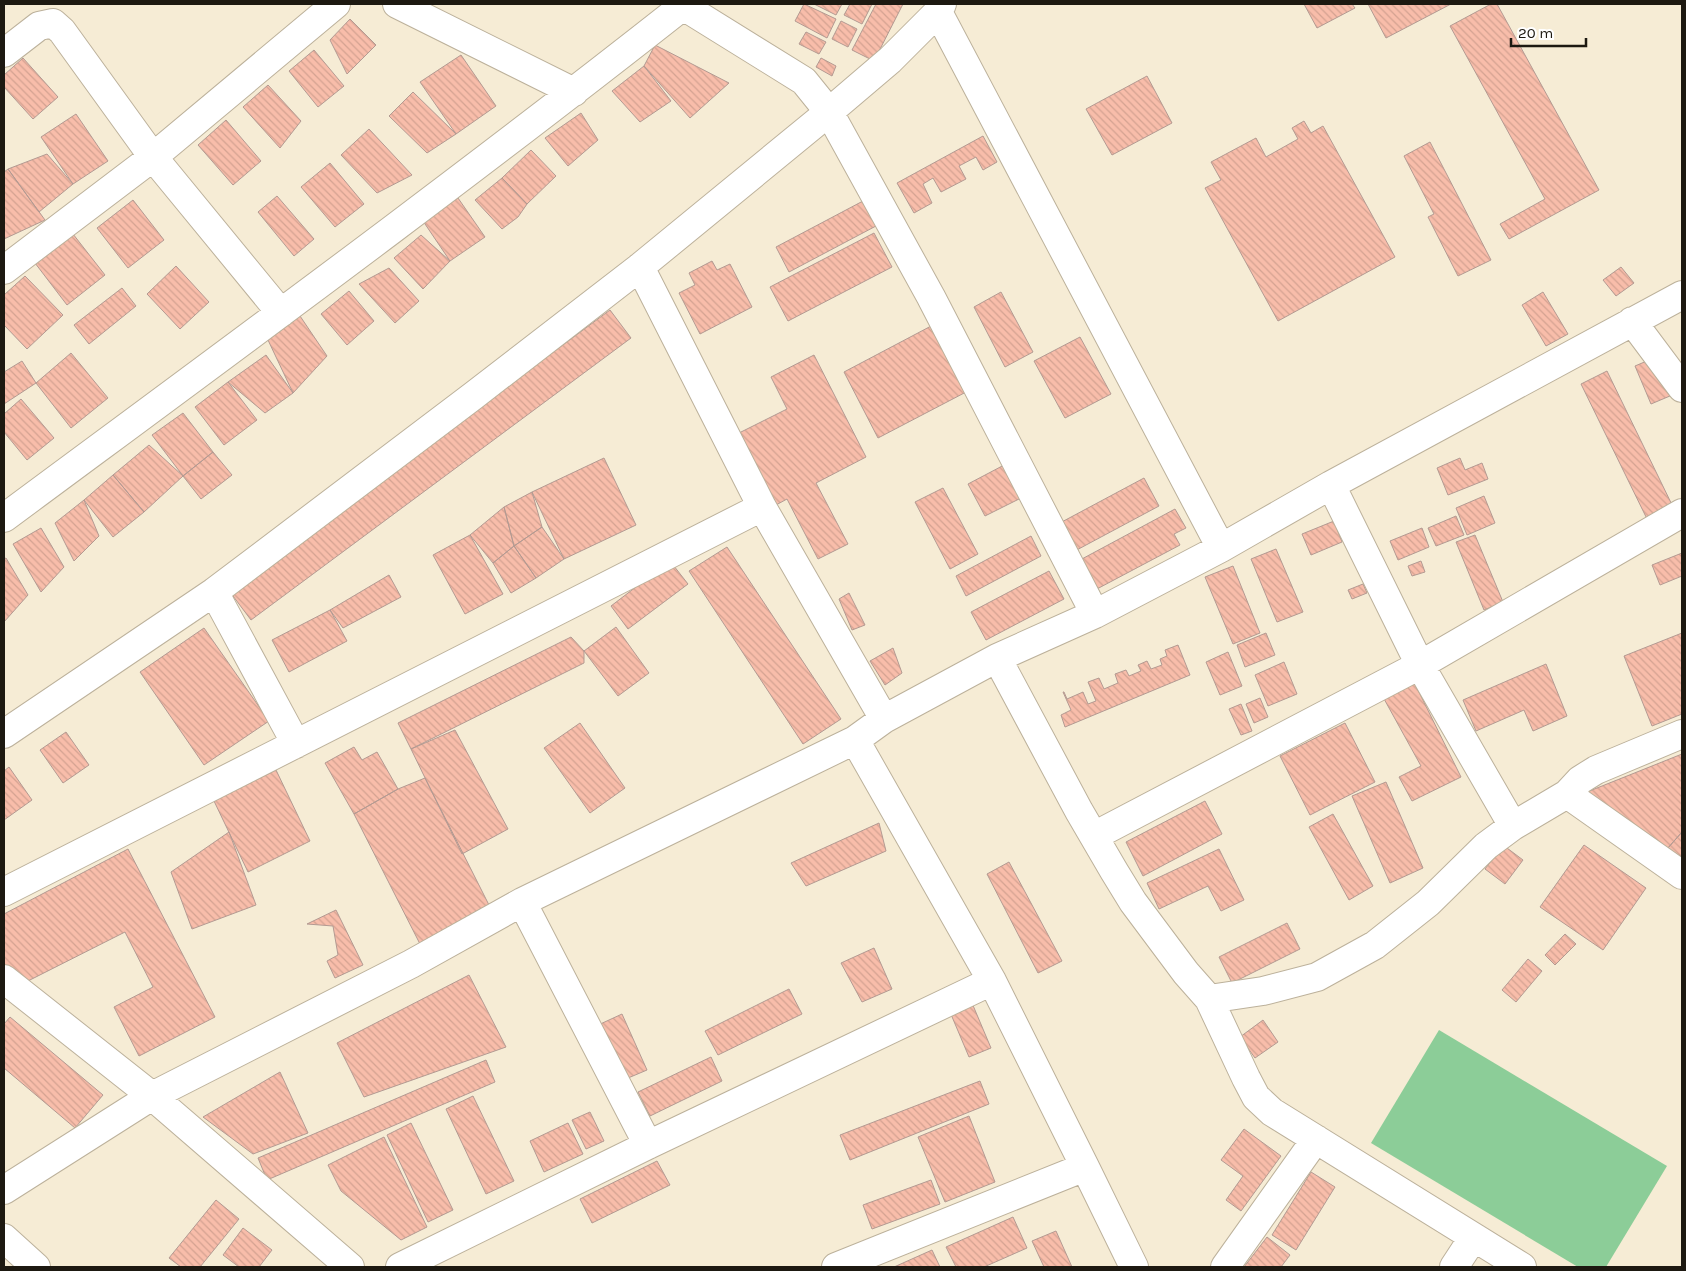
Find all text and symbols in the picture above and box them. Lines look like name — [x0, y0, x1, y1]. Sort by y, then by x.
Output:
scale bar — [1511, 15, 1586, 47]
text: 20 m — [1518, 24, 1553, 42]

